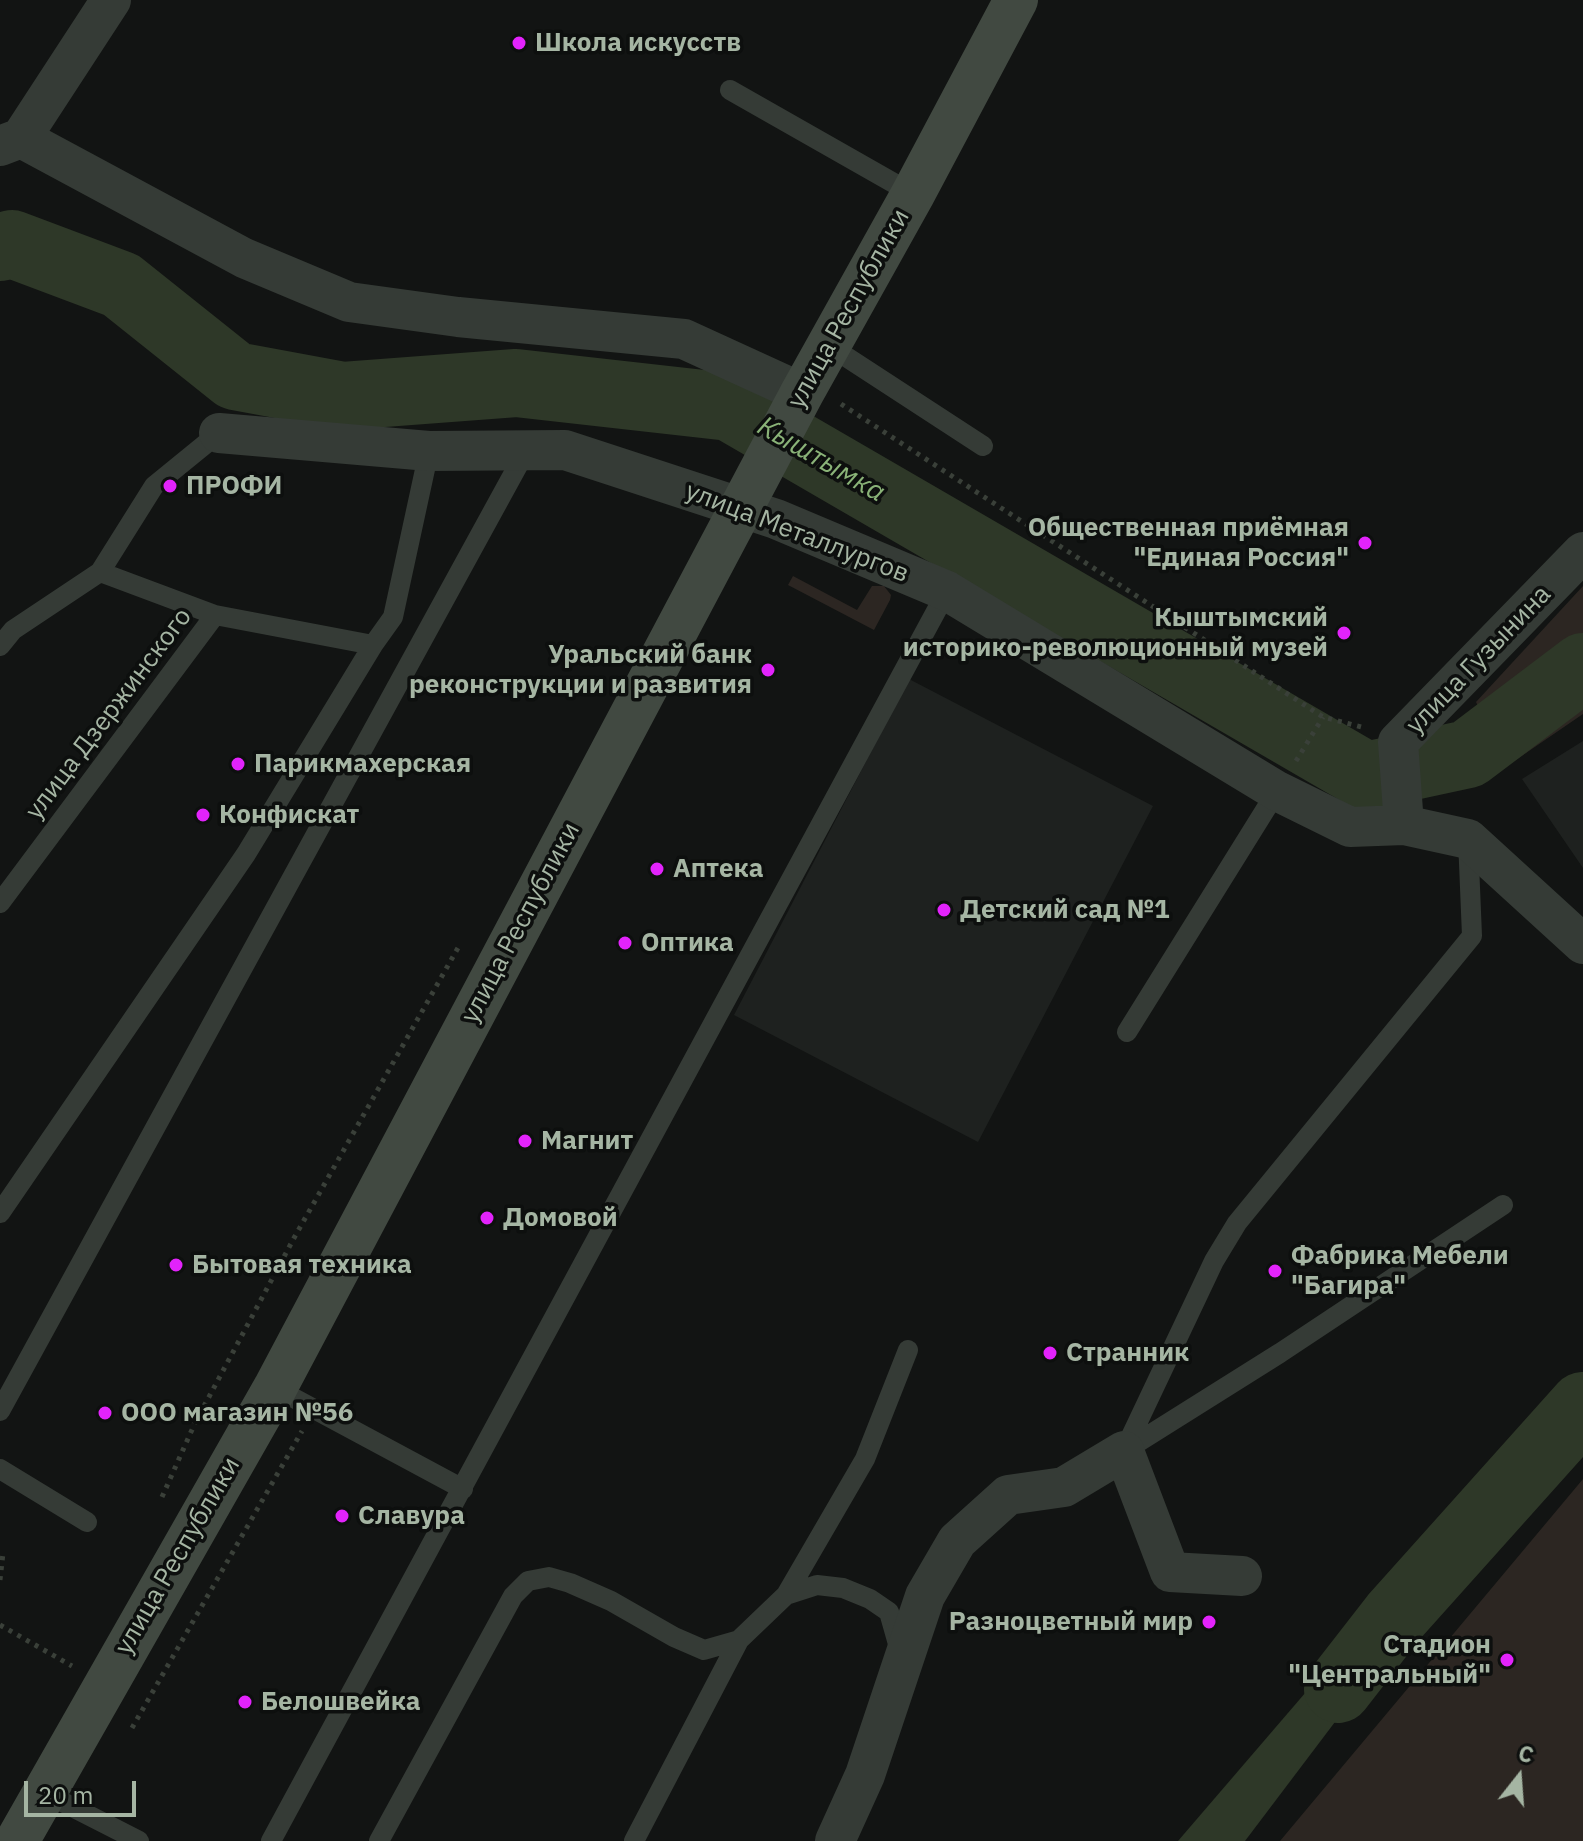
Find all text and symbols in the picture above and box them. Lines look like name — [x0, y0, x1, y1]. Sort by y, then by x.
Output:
place label: Школа искусств — [535, 27, 741, 59]
marker: Школа искусств — [510, 34, 528, 52]
street label: улица Республики — [781, 204, 917, 414]
water label: Кыштымка — [751, 410, 891, 510]
place label: ПРОФИ — [186, 470, 282, 502]
street label: улица Металлургов — [681, 476, 913, 590]
marker: ПРОФИ — [161, 477, 179, 495]
place label: Общественная приёмная "Единая Россия" — [1028, 512, 1349, 574]
marker: Общественная приёмная "Единая Россия" — [1356, 534, 1374, 552]
street label: улица Гузынина — [1400, 579, 1558, 741]
street label: улица Дзержинского — [19, 602, 199, 826]
place label: Кыштымский историко-революционный музей — [903, 602, 1328, 664]
marker: Кыштымский историко-революционный музей — [1335, 624, 1353, 642]
place label: Уральский банк реконструкции и развития — [409, 639, 752, 700]
marker: Уральский банк реконструкции и развития — [759, 661, 777, 679]
place label: Парикмахерская — [254, 748, 471, 780]
marker: Парикмахерская — [229, 755, 247, 773]
place label: Конфискат — [219, 799, 359, 831]
marker: Конфискат — [194, 806, 212, 824]
street label: улица Республики — [455, 817, 587, 1029]
place label: Аптека — [673, 853, 764, 885]
marker: Аптека — [648, 860, 666, 878]
place label: Детский сад №1 — [960, 894, 1170, 926]
marker: Детский сад №1 — [935, 901, 953, 919]
place label: Оптика — [641, 927, 734, 959]
marker: Оптика — [616, 934, 634, 952]
place label: Магнит — [541, 1125, 633, 1157]
marker: Магнит — [516, 1132, 534, 1150]
place label: Домовой — [503, 1202, 618, 1234]
marker: Домовой — [478, 1209, 496, 1227]
place label: Фабрика Мебели "Багира" — [1291, 1240, 1509, 1302]
place label: Бытовая техника — [192, 1249, 412, 1281]
marker: Бытовая техника — [167, 1256, 185, 1274]
marker: Фабрика Мебели "Багира" — [1266, 1262, 1284, 1280]
place label: Странник — [1066, 1337, 1189, 1369]
marker: Странник — [1041, 1344, 1059, 1362]
place label: ООО магазин №56 — [121, 1397, 353, 1429]
marker: ООО магазин №56 — [96, 1404, 114, 1422]
street label: улица Республики — [109, 1452, 247, 1660]
place label: Славура — [358, 1500, 465, 1532]
marker: Славура — [333, 1507, 351, 1525]
place label: Разноцветный мир — [949, 1606, 1193, 1638]
marker: Разноцветный мир — [1200, 1613, 1218, 1631]
place label: Стадион "Центральный" — [1288, 1629, 1491, 1690]
marker: Стадион "Центральный" — [1498, 1651, 1516, 1669]
place label: Белошвейка — [261, 1686, 421, 1718]
marker: Белошвейка — [236, 1693, 254, 1711]
north arrow — [1479, 1737, 1559, 1817]
text: С — [1515, 1738, 1537, 1770]
scale bar — [28, 1765, 140, 1815]
text: 20 m — [38, 1779, 93, 1811]

